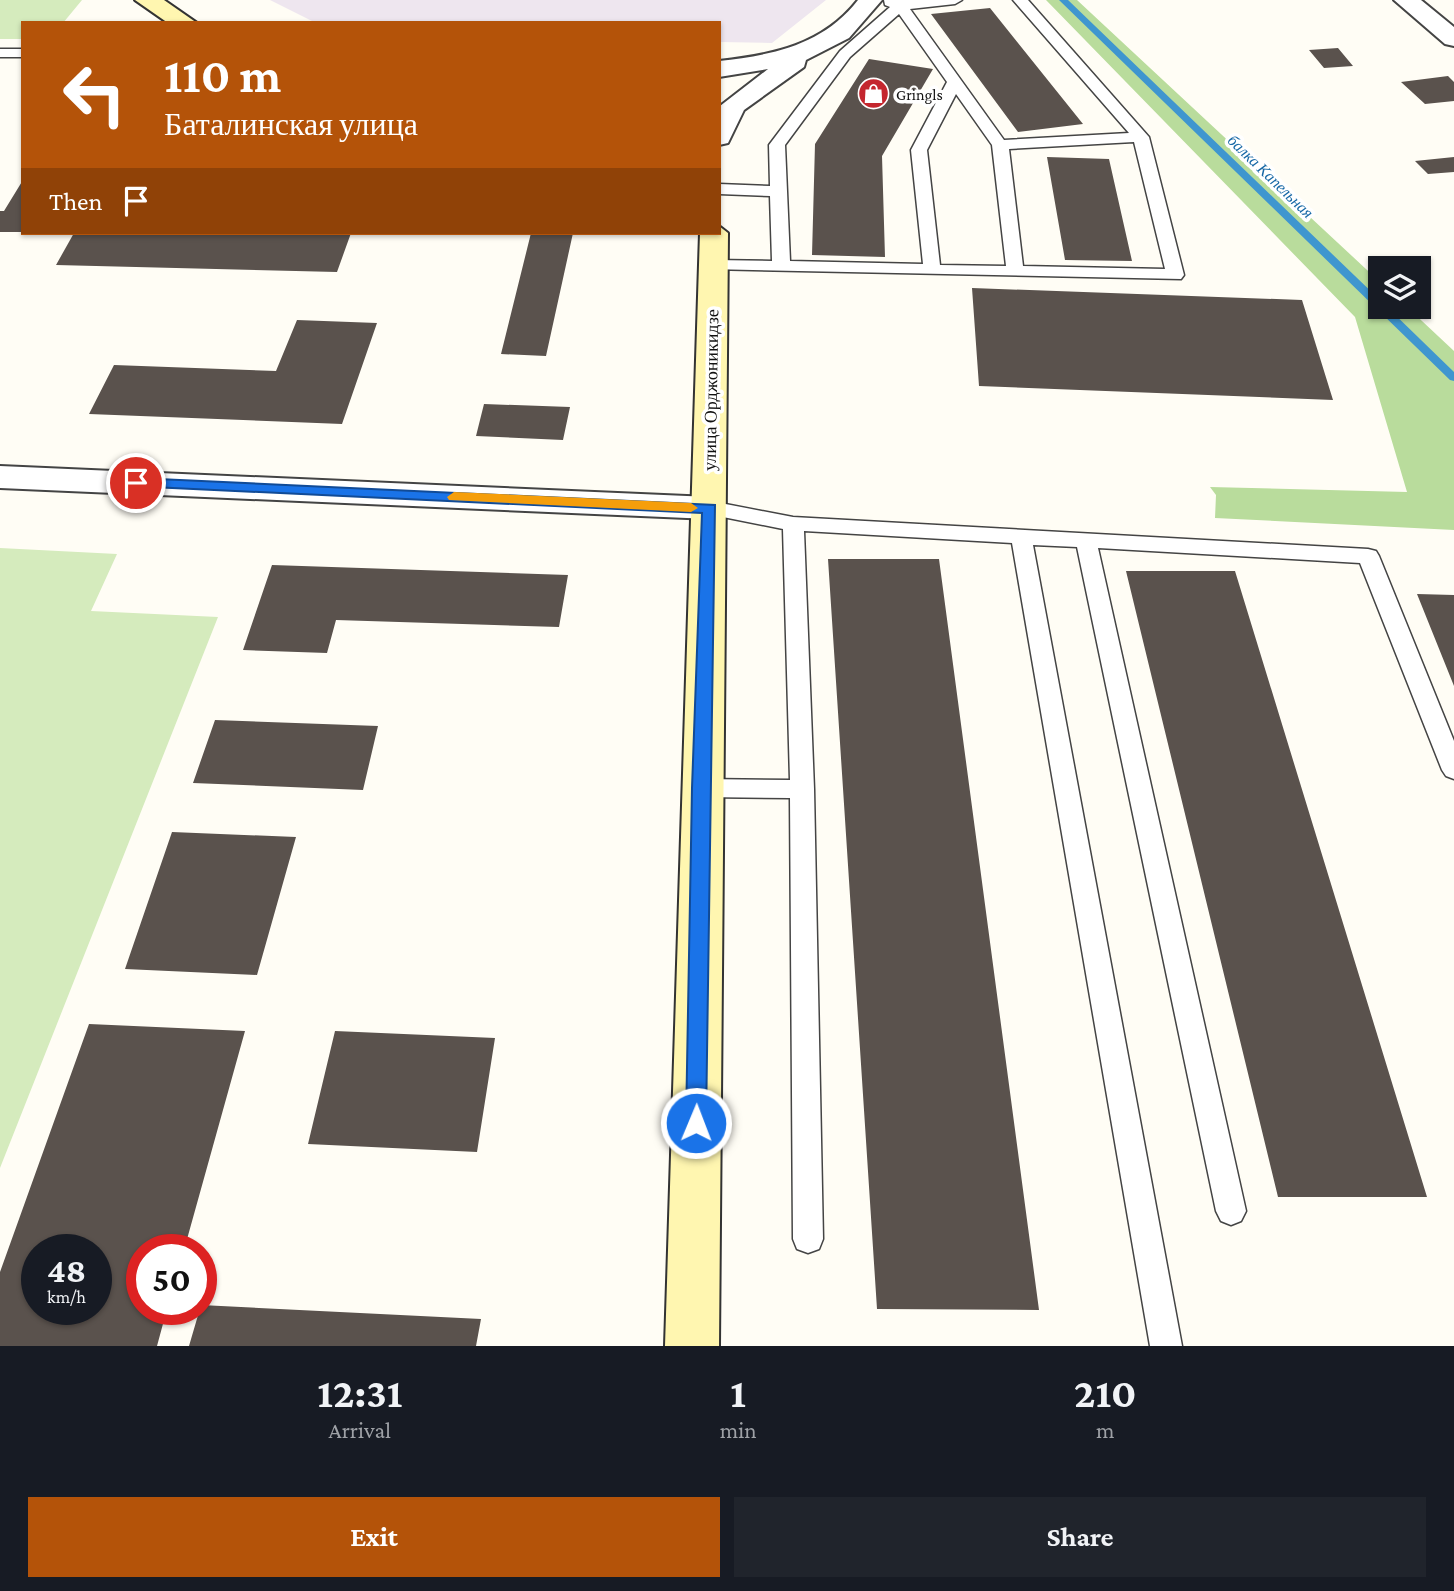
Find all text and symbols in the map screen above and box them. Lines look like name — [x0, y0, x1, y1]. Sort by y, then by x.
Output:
text: 110 m — [164, 48, 281, 103]
icon: left — [49, 49, 140, 140]
shop icon: Gringls — [856, 77, 890, 111]
place label: Gringls — [896, 86, 943, 104]
text: Баталинская улица — [164, 106, 418, 142]
water label: балка Капельная — [1224, 131, 1317, 221]
icon: arrive — [117, 182, 155, 220]
text: Then — [49, 187, 103, 216]
map controls — [1368, 256, 1431, 319]
button: layers — [1368, 256, 1431, 319]
street label: улица Орджоникидзе — [700, 309, 722, 471]
pin — [106, 453, 166, 513]
icon: arrive — [117, 464, 155, 502]
position arrow — [659, 1086, 733, 1160]
speed limit sign: 50 — [126, 1234, 217, 1325]
text: 48 — [47, 1251, 86, 1290]
text: km/h — [47, 1287, 86, 1307]
text: 12:31 — [317, 1369, 402, 1416]
text: 1 — [730, 1369, 746, 1416]
text: 210 — [1074, 1369, 1137, 1416]
text: Arrival — [329, 1417, 391, 1443]
text: min — [720, 1417, 757, 1443]
text: m — [1096, 1417, 1115, 1443]
button: Exit — [28, 1497, 720, 1577]
button: Share — [734, 1497, 1426, 1577]

